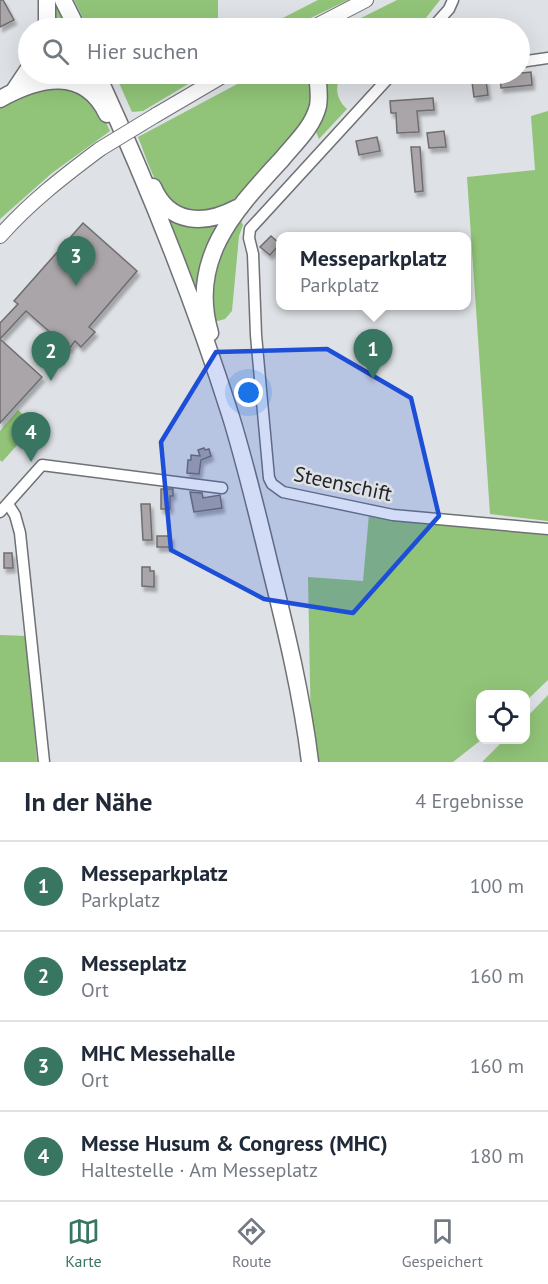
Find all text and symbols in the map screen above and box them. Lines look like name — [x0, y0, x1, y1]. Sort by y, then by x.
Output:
search box — [18, 18, 530, 84]
icon: search — [39, 35, 72, 68]
text: Hier suchen — [87, 37, 199, 65]
popup — [276, 232, 471, 310]
pin: 3 — [56, 236, 96, 286]
text: Messeparkplatz — [300, 244, 447, 272]
text: Parkplatz — [300, 272, 379, 298]
pin: 1 — [354, 330, 392, 379]
pin: 2 — [32, 332, 70, 381]
your location — [234, 378, 263, 407]
pin: 4 — [12, 412, 51, 462]
street label: Steenschift — [292, 460, 395, 507]
map controls — [476, 690, 530, 744]
button: locate — [476, 690, 530, 744]
text: In der Nähe — [24, 785, 152, 818]
text: 4 Ergebnisse — [415, 788, 524, 814]
text: Messeparkplatz — [81, 859, 228, 887]
text: 1 — [38, 873, 49, 899]
text: 100 m — [470, 873, 524, 899]
text: Parkplatz — [81, 887, 160, 913]
text: Messeplatz — [81, 949, 187, 977]
text: 2 — [38, 963, 49, 989]
text: 160 m — [470, 963, 524, 989]
text: Ort — [81, 977, 109, 1003]
text: MHC Messehalle — [81, 1039, 235, 1067]
text: 3 — [38, 1053, 49, 1079]
text: 160 m — [470, 1053, 524, 1079]
text: Ort — [81, 1067, 109, 1093]
text: Messe Husum & Congress (MHC) — [81, 1129, 388, 1157]
text: 4 — [38, 1143, 49, 1169]
text: 180 m — [470, 1143, 524, 1169]
text: Haltestelle · Am Messeplatz — [81, 1157, 318, 1183]
tab: Karte — [65, 1215, 102, 1271]
tab: Route — [232, 1215, 271, 1271]
tab: Gespeichert — [402, 1215, 483, 1271]

